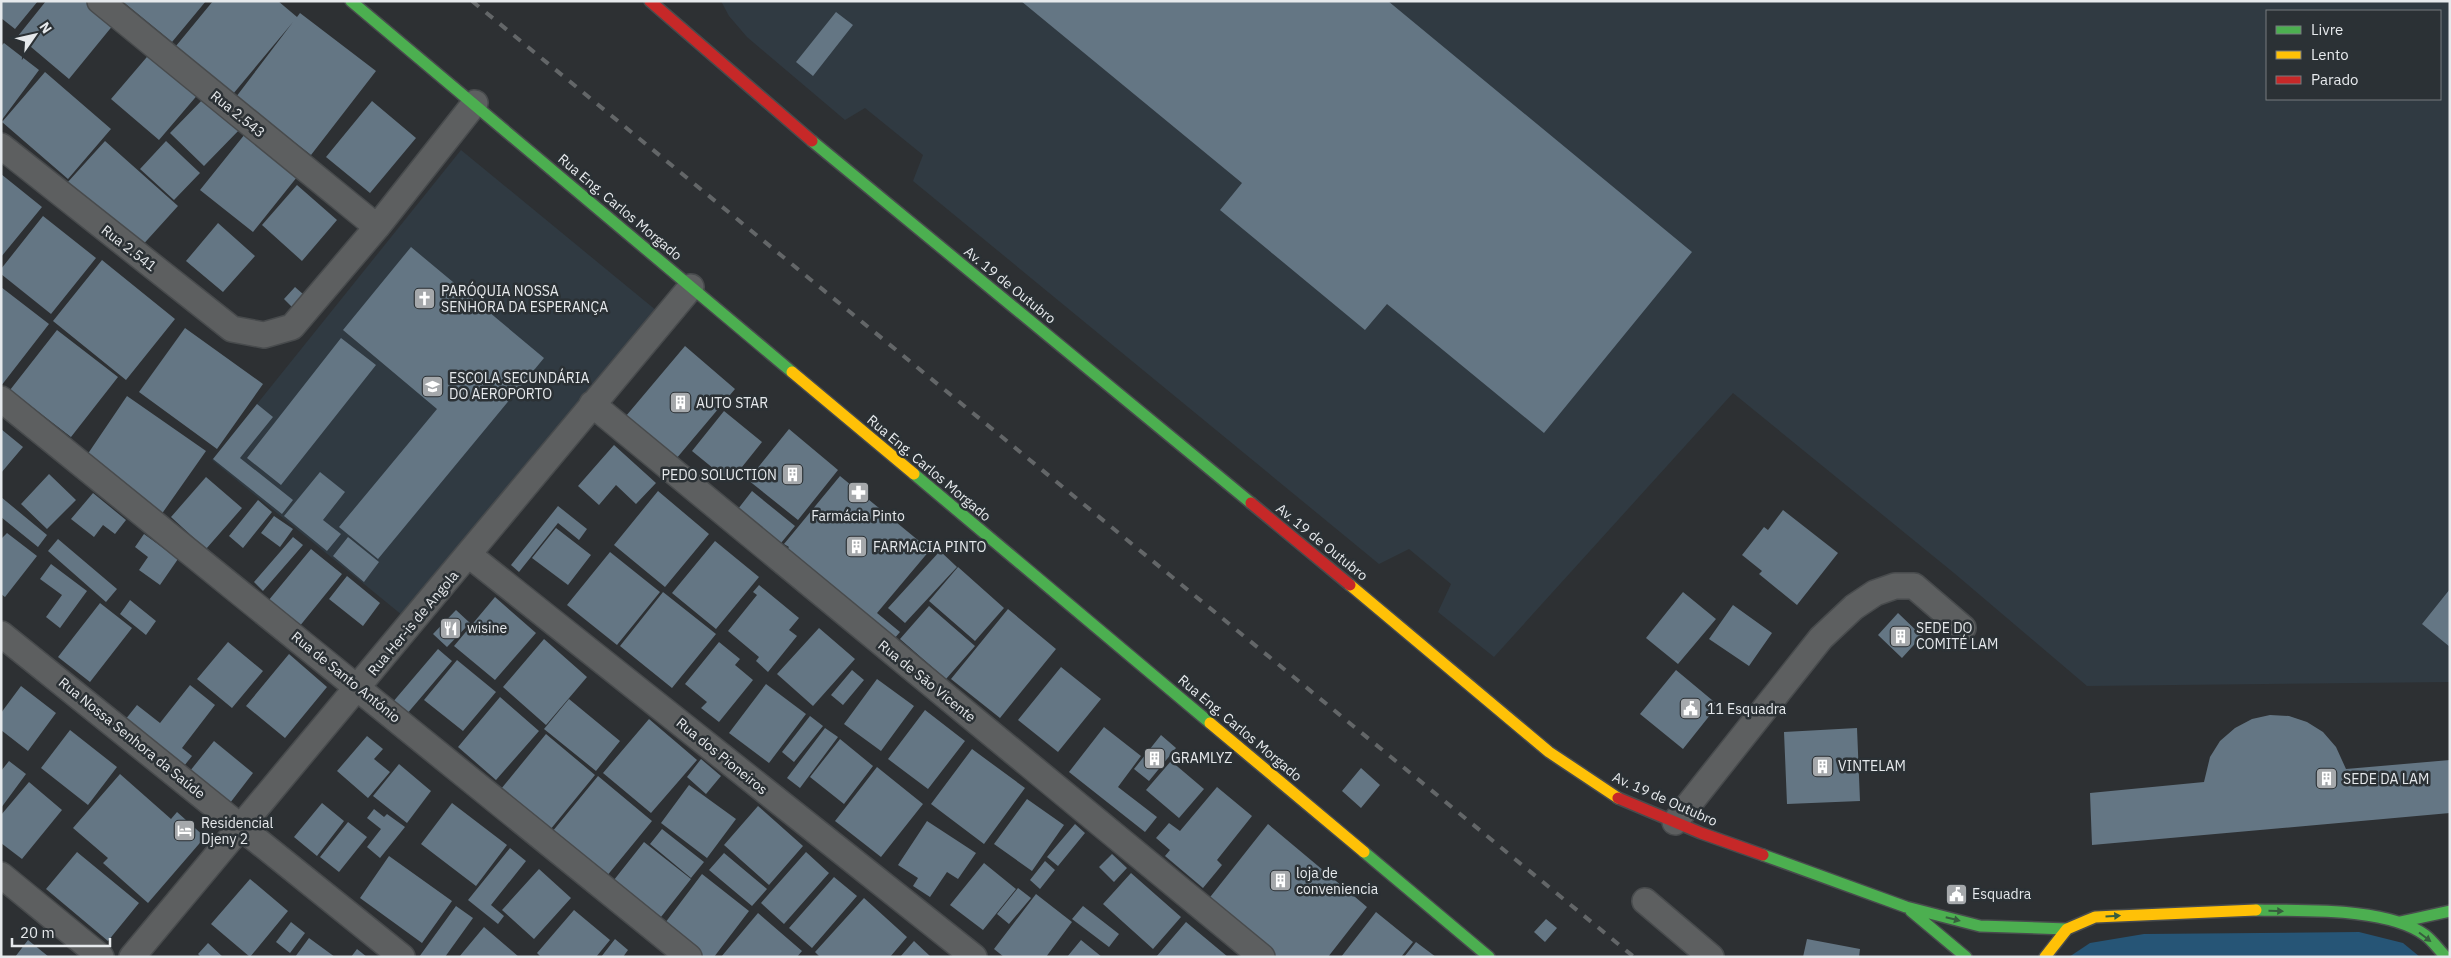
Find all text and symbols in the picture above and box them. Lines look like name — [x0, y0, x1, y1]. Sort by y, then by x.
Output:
north arrow — [10, 10, 60, 60]
legend — [2266, 10, 2441, 100]
text: N — [35, 18, 56, 37]
text: Livre — [2311, 20, 2343, 39]
text: Lento — [2311, 45, 2349, 64]
text: Parado — [2311, 70, 2359, 89]
street label: Rua 2.543 — [207, 87, 269, 141]
street label: Rua Eng. Carlos Morgado — [554, 150, 686, 264]
street label: Rua 2.541 — [98, 221, 160, 275]
street label: Av. 19 de Outubro — [960, 242, 1060, 328]
place label: PARÓQUIA NOSSA SENHORA DA ESPERANÇA — [441, 281, 608, 316]
church icon: PARÓQUIA NOSSA SENHORA DA ESPERANÇA — [413, 287, 437, 311]
place label: ESCOLA SECUNDÁRIA DO AEROPORTO — [449, 368, 589, 403]
school or university icon: ESCOLA SECUNDÁRIA DO AEROPORTO — [421, 374, 445, 398]
building icon: AUTO STAR — [668, 391, 692, 415]
place label: AUTO STAR — [696, 394, 768, 412]
street label: Rua Eng. Carlos Morgado — [863, 411, 995, 525]
building icon: PEDO SOLUCTION — [781, 463, 805, 487]
place label: PEDO SOLUCTION — [662, 466, 777, 484]
pharmacy icon: Farmácia Pinto — [846, 481, 870, 505]
street label: Av. 19 de Outubro — [1272, 499, 1372, 585]
place label: Farmácia Pinto — [811, 507, 905, 525]
building icon: FARMACIA PINTO — [845, 535, 869, 559]
place label: FARMACIA PINTO — [873, 538, 987, 556]
street label: Rua Her-is de Angola — [364, 566, 463, 679]
restaurant icon: wisine — [439, 616, 463, 640]
place label: wisine — [467, 619, 508, 637]
place label: SEDE DO COMITÉ LAM — [1916, 619, 1998, 653]
building icon: SEDE DO COMITÉ LAM — [1888, 624, 1912, 648]
street label: Rua de Santo António — [288, 627, 404, 727]
street label: Rua de São Vicente — [874, 636, 980, 726]
street label: Rua Eng. Carlos Morgado — [1174, 671, 1306, 785]
street label: Rua Nossa Senhora da Saúde — [55, 673, 209, 803]
public building icon: 11 Esquadra — [1679, 697, 1703, 721]
place label: 11 Esquadra — [1707, 700, 1787, 718]
street label: Rua dos Pioneiros — [673, 714, 772, 798]
building icon: GRAMLYZ — [1143, 746, 1167, 770]
place label: GRAMLYZ — [1171, 749, 1232, 767]
building icon: VINTELAM — [1810, 754, 1834, 778]
place label: VINTELAM — [1838, 757, 1906, 775]
building icon: SEDE DA LAM — [2315, 767, 2339, 791]
street label: Av. 19 de Outubro — [1610, 768, 1720, 830]
place label: SEDE DA LAM — [2343, 770, 2429, 788]
place label: Residencial Djeny 2 — [201, 814, 274, 848]
hotel icon: Residencial Djeny 2 — [173, 819, 197, 843]
place label: loja de conveniencia — [1296, 864, 1379, 898]
building icon: loja de conveniencia — [1268, 869, 1292, 893]
public building icon: Esquadra — [1944, 882, 1968, 906]
place label: Esquadra — [1972, 885, 2032, 903]
one-way arrow — [2268, 907, 2284, 915]
one-way arrow — [2106, 911, 2122, 919]
one-way arrow — [1946, 915, 1961, 923]
scale bar — [12, 916, 110, 948]
text: 20 m — [20, 923, 55, 942]
one-way arrow — [2418, 931, 2431, 942]

